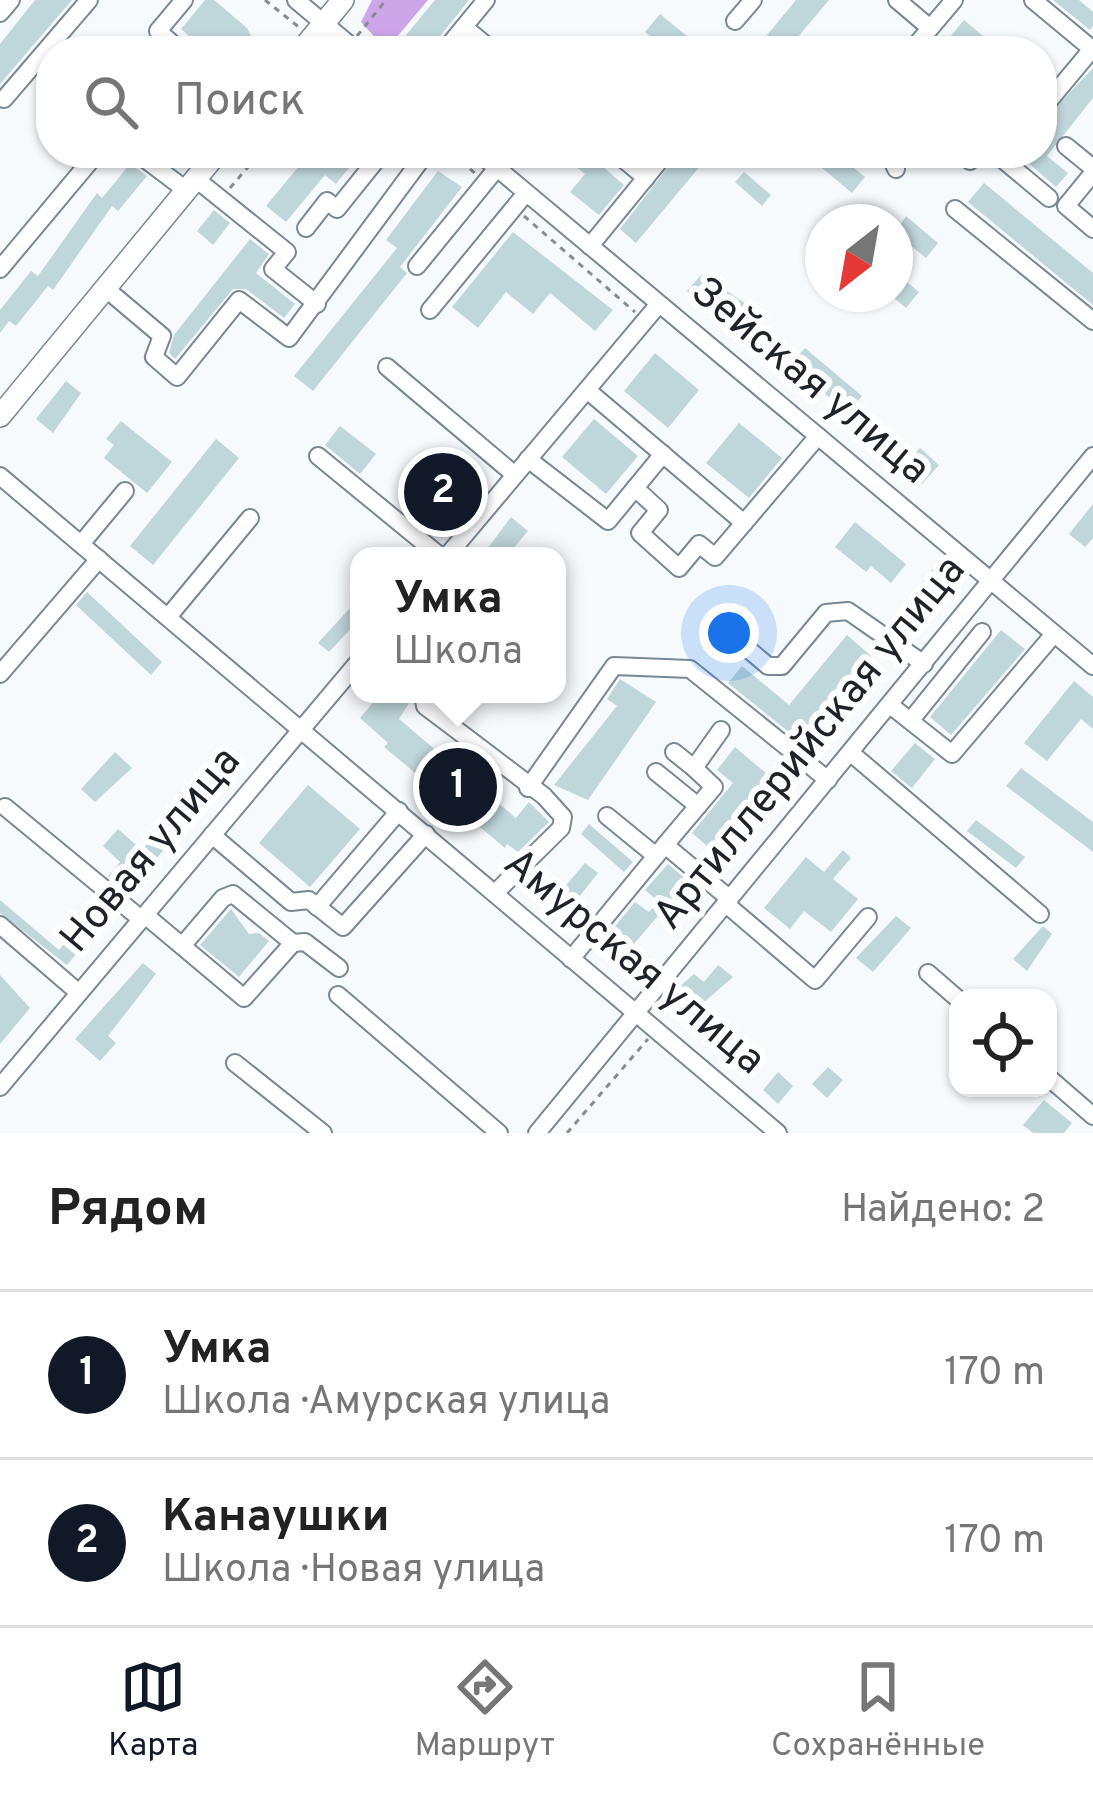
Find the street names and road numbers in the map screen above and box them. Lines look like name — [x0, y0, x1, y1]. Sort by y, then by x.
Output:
street label: Зейская улица — [679, 267, 939, 497]
street label: Артиллерийская улица — [644, 546, 978, 942]
street label: Новая улица — [50, 737, 254, 965]
street label: Амурская улица — [491, 838, 775, 1088]

